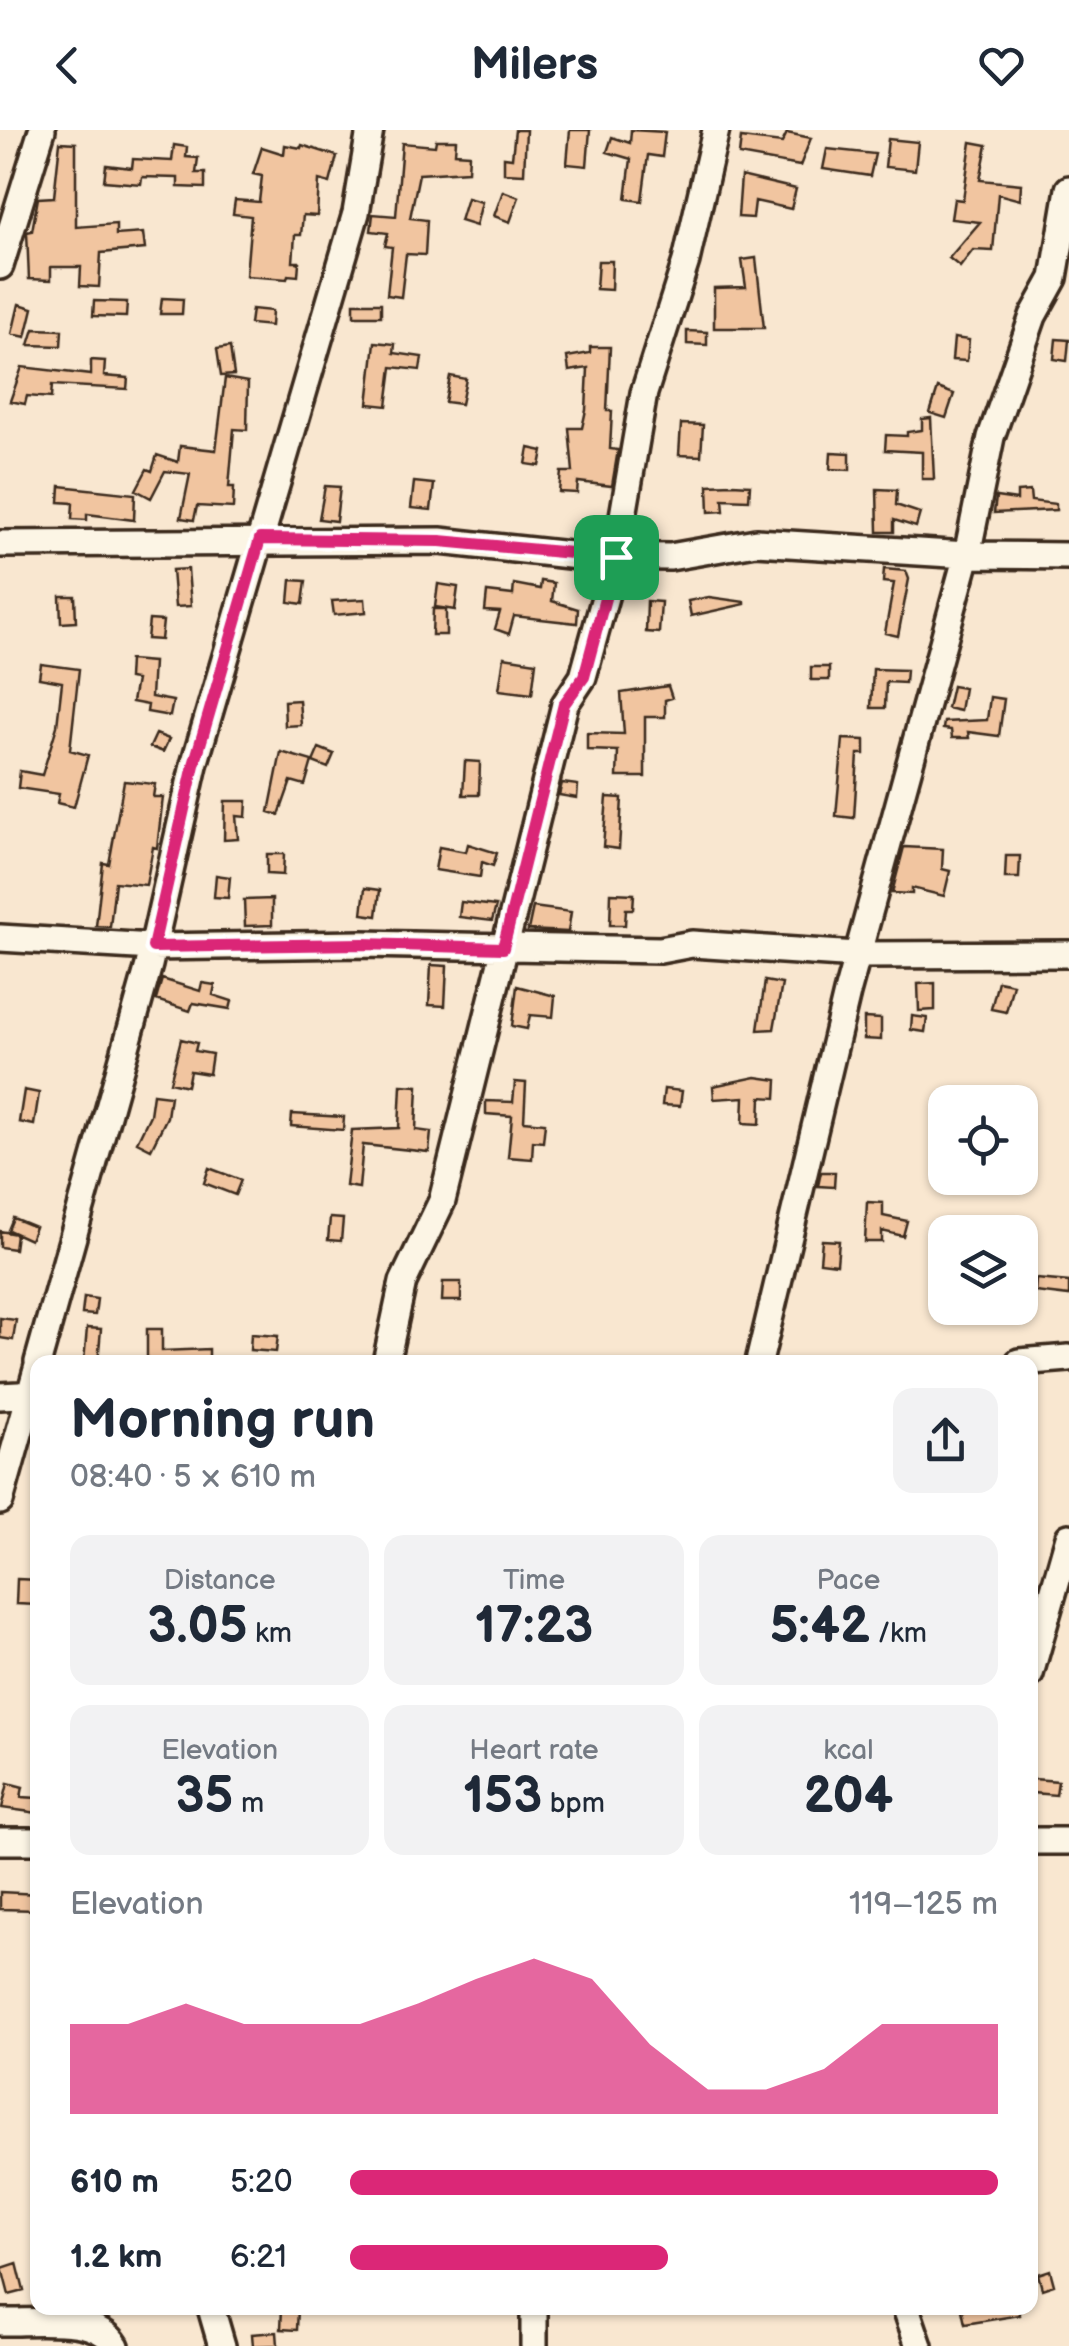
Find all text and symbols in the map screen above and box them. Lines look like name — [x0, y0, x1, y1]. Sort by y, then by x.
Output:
icon: back — [40, 38, 95, 93]
text: Milers — [471, 38, 598, 93]
icon: heart — [974, 38, 1029, 93]
pin — [574, 515, 659, 600]
icon: arrive — [589, 530, 644, 585]
map controls — [928, 1085, 1038, 1325]
button: locate — [928, 1085, 1038, 1195]
button: layers — [928, 1215, 1038, 1325]
text: Morning run — [70, 1387, 375, 1454]
button: share — [893, 1388, 998, 1493]
text: 08:40 · 5 × 610 m — [70, 1458, 316, 1497]
text: Distance — [164, 1564, 276, 1597]
text: Time — [503, 1564, 565, 1597]
text: Pace — [816, 1564, 880, 1597]
text: 3.05 — [147, 1597, 248, 1657]
text: 17:23 — [475, 1597, 593, 1657]
text: 5:42 — [770, 1597, 870, 1657]
text: km — [248, 1617, 292, 1650]
text: /km — [870, 1617, 927, 1650]
text: Elevation — [161, 1734, 278, 1767]
text: Heart rate — [469, 1734, 599, 1767]
text: kcal — [823, 1734, 873, 1767]
text: 35 — [175, 1767, 233, 1827]
text: 153 — [463, 1767, 542, 1827]
text: 204 — [804, 1767, 893, 1827]
text: m — [233, 1787, 264, 1820]
text: bpm — [542, 1787, 605, 1820]
text: Elevation — [70, 1885, 203, 1924]
text: 119–125 m — [849, 1885, 998, 1924]
text: 610 m — [70, 2163, 159, 2202]
text: 5:20 — [230, 2163, 293, 2202]
text: 1.2 km — [70, 2238, 162, 2277]
text: 6:21 — [230, 2238, 287, 2277]

